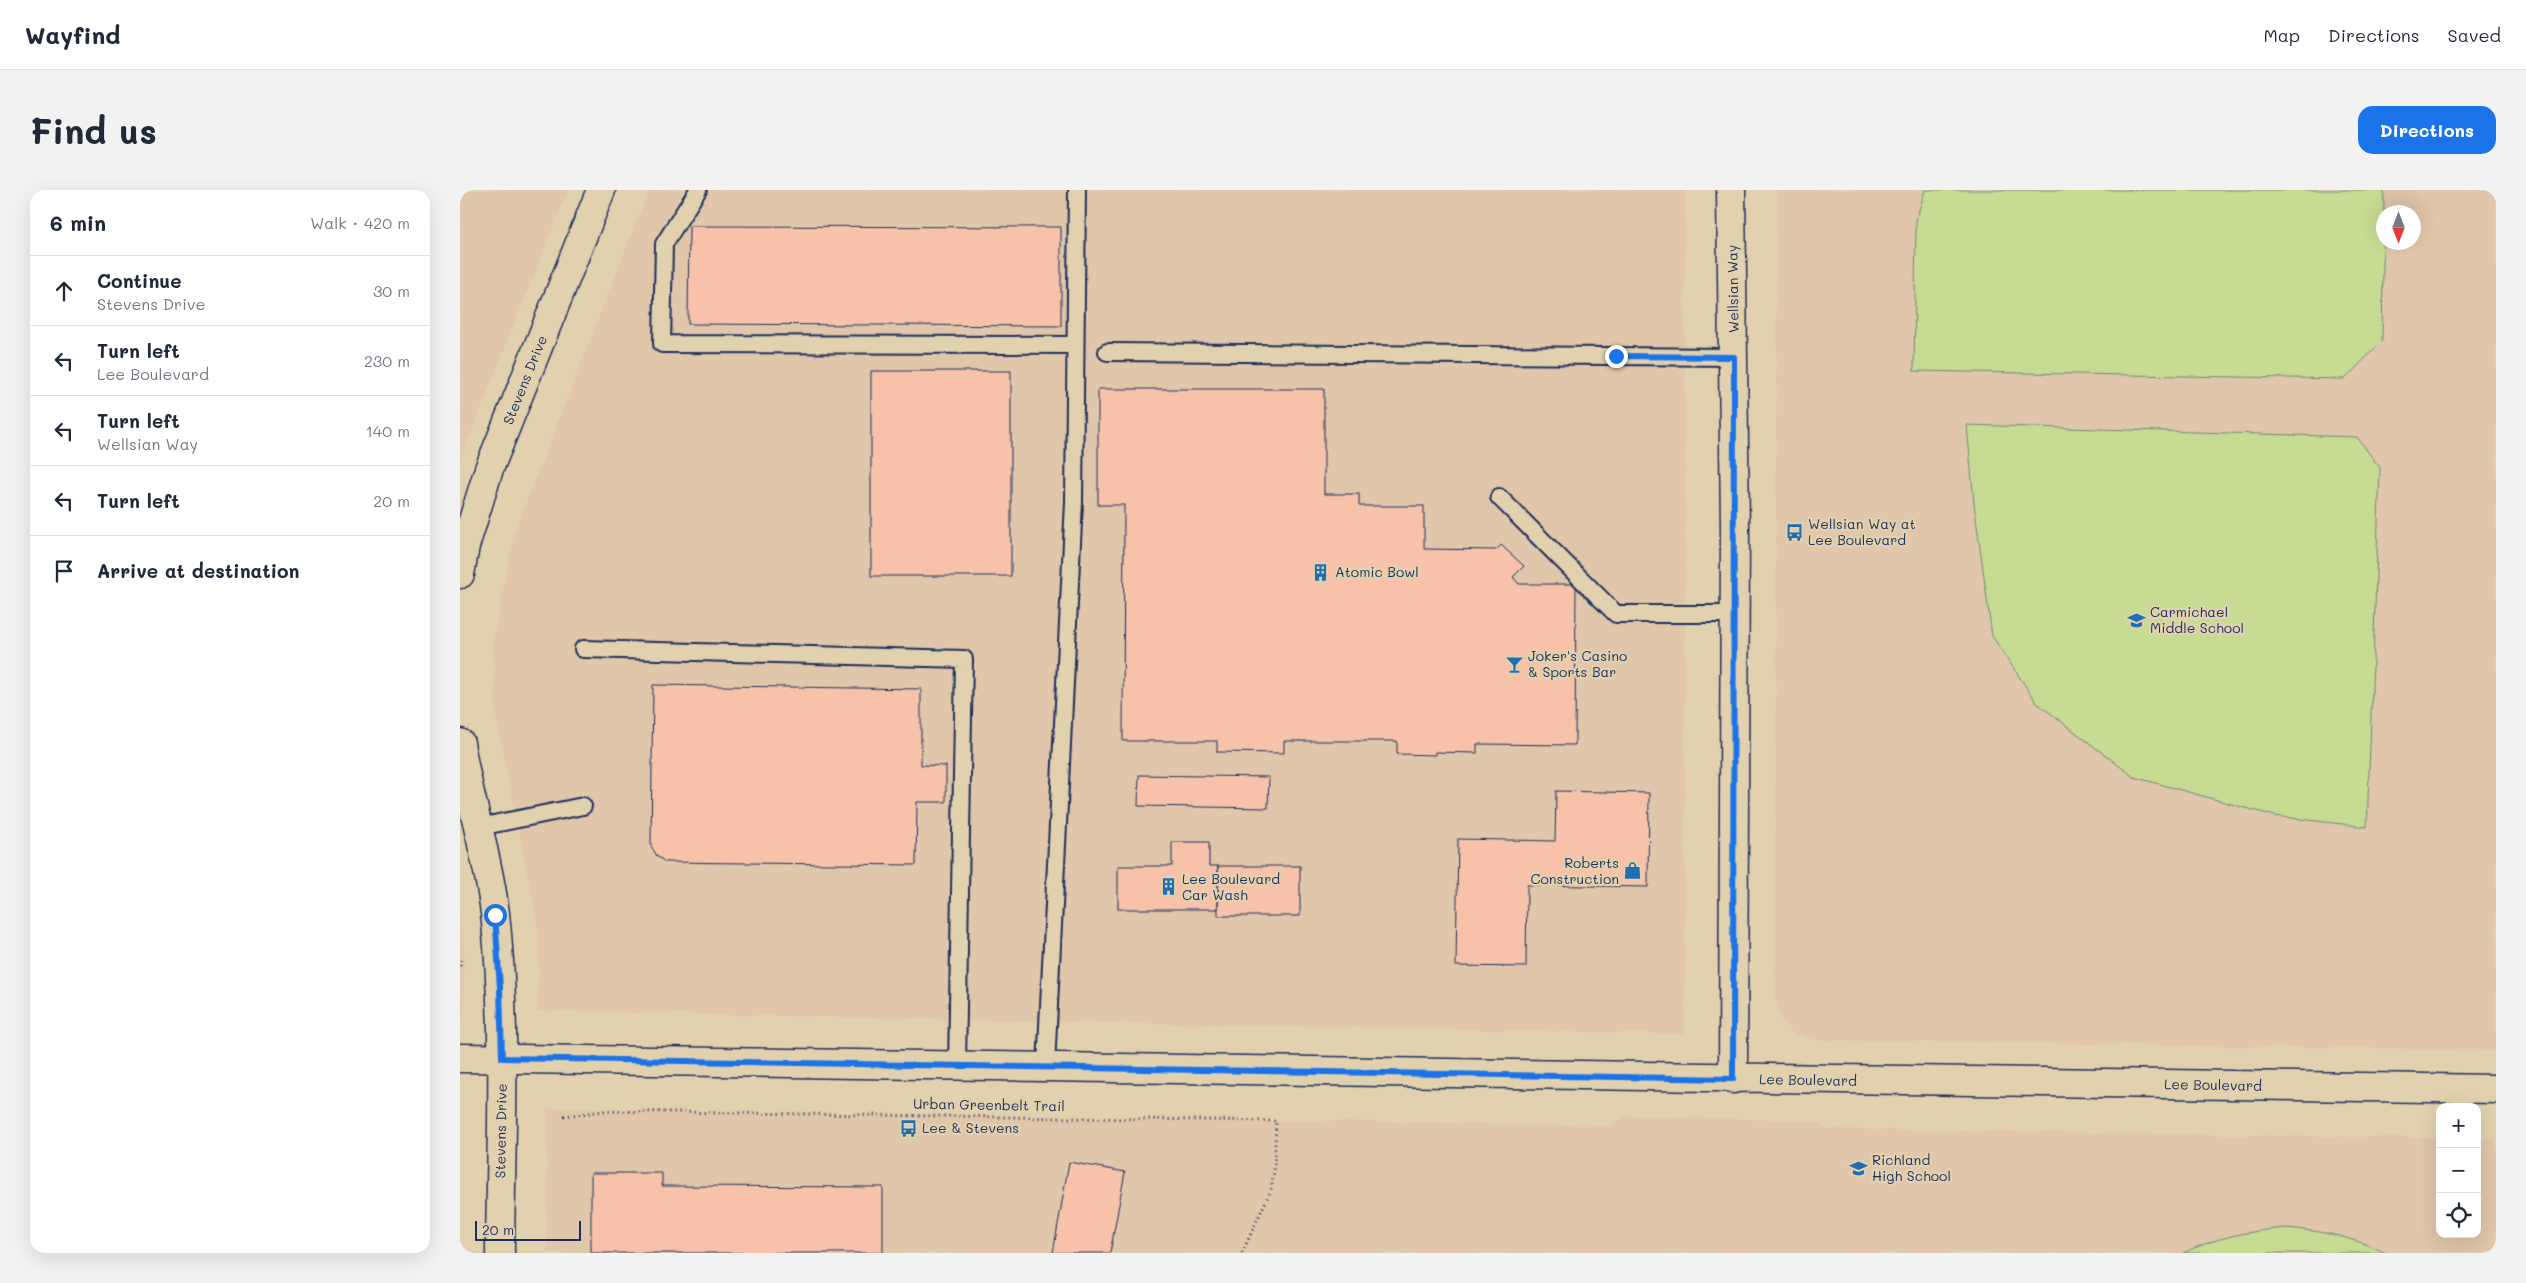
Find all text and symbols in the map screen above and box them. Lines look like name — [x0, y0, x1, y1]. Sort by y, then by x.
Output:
text: Wayfind — [25, 19, 121, 50]
text: Map — [2263, 23, 2300, 47]
text: Directions — [2328, 23, 2420, 47]
text: Saved — [2448, 23, 2501, 47]
button: Directions — [2358, 106, 2496, 154]
text: Find us — [30, 107, 157, 153]
north arrow — [2376, 205, 2421, 250]
text: 6 min — [50, 209, 106, 236]
text: Walk · 420 m — [310, 212, 410, 233]
street label: Wellsian Way — [1722, 245, 1743, 333]
text: Continue — [97, 268, 182, 293]
icon: ahead — [50, 277, 78, 305]
text: 30 m — [373, 280, 410, 301]
text: Stevens Drive — [97, 293, 205, 314]
street label: Stevens Drive — [498, 332, 551, 427]
text: Turn left — [97, 338, 180, 363]
route end — [1605, 345, 1628, 368]
icon: left — [50, 347, 78, 375]
text: 230 m — [364, 350, 410, 371]
text: Lee Boulevard — [97, 363, 209, 384]
text: Turn left — [97, 408, 180, 433]
icon: left — [50, 417, 78, 445]
text: 140 m — [366, 420, 410, 441]
text: Wellsian Way — [97, 433, 198, 454]
icon: left — [50, 487, 78, 515]
text: Turn left — [97, 488, 180, 513]
text: 20 m — [373, 490, 410, 511]
place label: Wellsian Way at Lee Boulevard — [1808, 514, 1916, 549]
bus stop icon: Wellsian Way at Lee Boulevard — [1784, 522, 1804, 542]
icon: arrive — [50, 557, 78, 585]
text: Arrive at destination — [97, 558, 300, 583]
building icon: Atomic Bowl — [1311, 562, 1331, 582]
place label: Atomic Bowl — [1335, 562, 1419, 581]
place label: Carmichael Middle School — [2150, 602, 2244, 637]
school or university icon: Carmichael Middle School — [2126, 610, 2146, 630]
place label: Joker's Casino & Sports Bar — [1528, 646, 1627, 681]
bar icon: Joker's Casino & Sports Bar — [1504, 654, 1524, 674]
place label: Roberts Construction — [1531, 853, 1619, 888]
shop icon: Roberts Construction — [1623, 861, 1643, 881]
place label: Lee Boulevard Car Wash — [1182, 869, 1280, 904]
building icon: Lee Boulevard Car Wash — [1158, 877, 1178, 897]
route start — [484, 904, 507, 927]
street label: Lee Boulevard — [1759, 1069, 1857, 1090]
street label: Lee Boulevard — [2164, 1074, 2262, 1095]
street label: Stevens Drive — [490, 1083, 511, 1179]
street label: Urban Greenbelt Trail — [913, 1094, 1065, 1115]
map controls — [2436, 1103, 2481, 1238]
button: + — [2436, 1103, 2481, 1148]
bus stop icon: Lee & Stevens — [898, 1118, 918, 1138]
place label: Lee & Stevens — [922, 1118, 1019, 1137]
button: − — [2436, 1148, 2481, 1193]
place label: Richland High School — [1872, 1150, 1951, 1185]
school or university icon: Richland High School — [1848, 1158, 1868, 1178]
button: locate — [2436, 1193, 2481, 1238]
scale bar — [475, 1218, 581, 1241]
text: 20 m — [482, 1220, 514, 1239]

